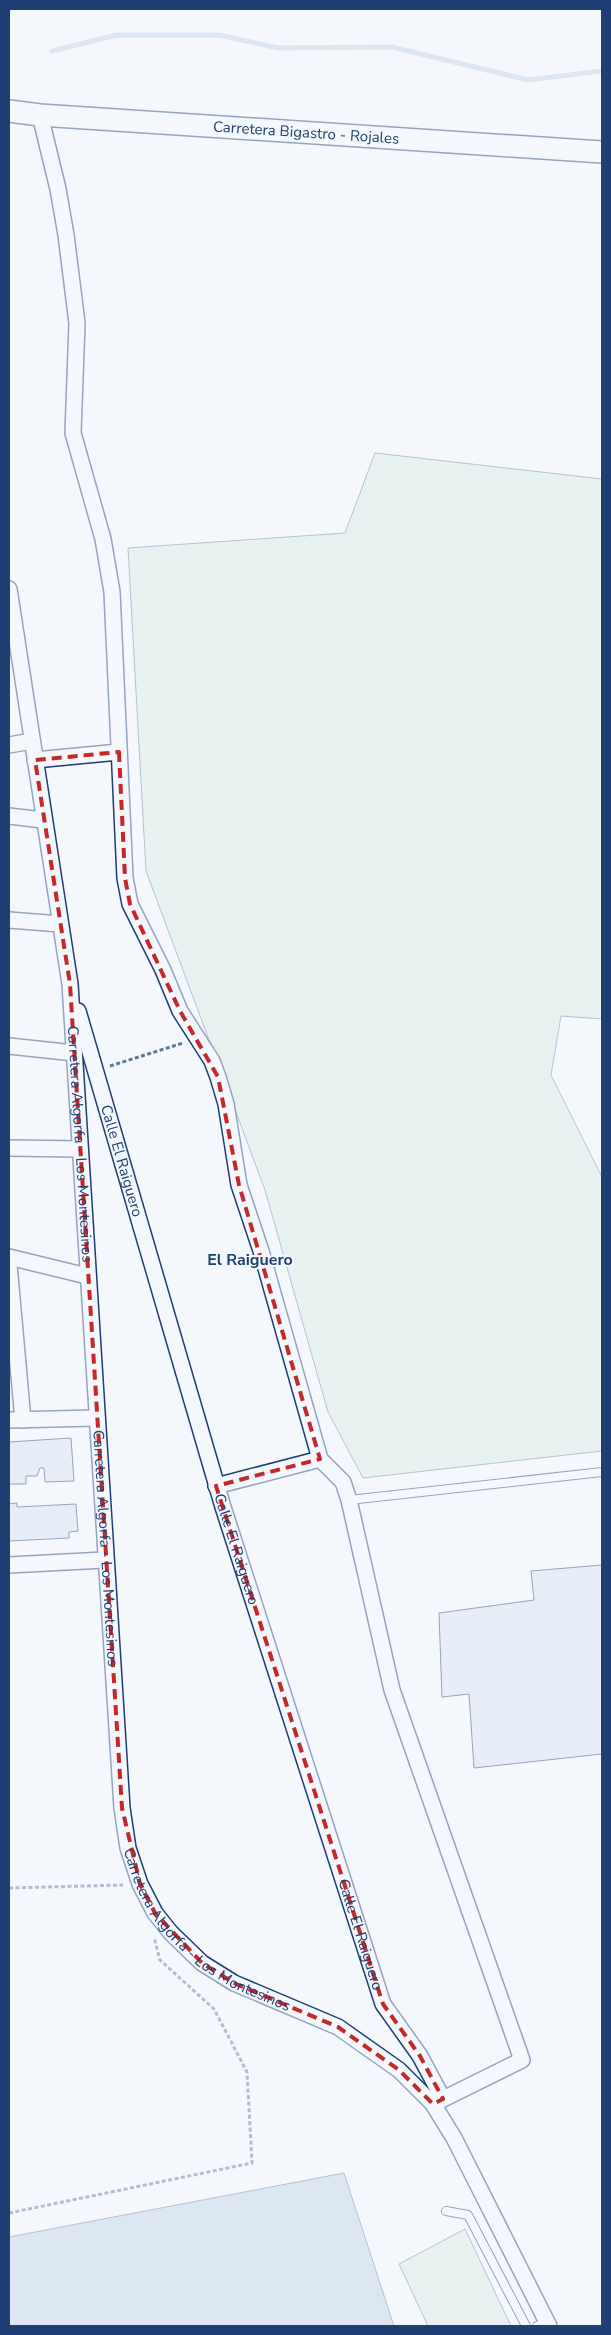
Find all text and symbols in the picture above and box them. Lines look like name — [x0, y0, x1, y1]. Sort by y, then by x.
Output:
street label: Carretera Bigastro - Rojales — [212, 116, 400, 149]
street label: Carretera Algorfa - Los Montesinos — [63, 1025, 98, 1263]
street label: Calle El Raiguero — [96, 1102, 148, 1219]
district label: El Raiguero — [207, 1249, 293, 1271]
street label: Carretera Algorfa - Los Montesinos — [88, 1429, 123, 1667]
street label: Calle El Raiguero — [210, 1491, 264, 1607]
street label: Carretera Algorfa - Los Montesinos — [119, 1845, 294, 2016]
street label: Calle El Raiguero — [333, 1876, 388, 1993]

